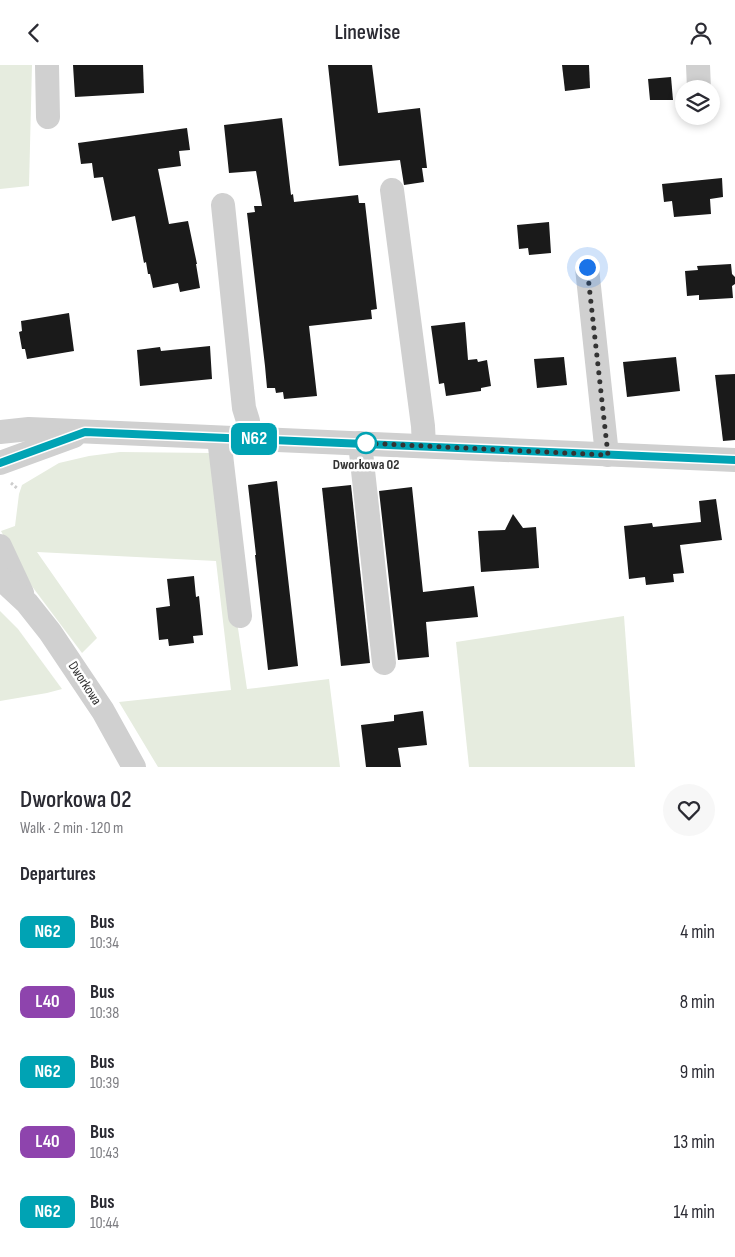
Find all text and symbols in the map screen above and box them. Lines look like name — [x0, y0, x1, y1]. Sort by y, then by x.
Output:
icon: back — [20, 19, 48, 47]
text: Linewise — [334, 19, 401, 46]
icon: person — [687, 19, 715, 47]
map controls — [675, 80, 720, 125]
button: layers — [675, 80, 720, 125]
your location — [575, 255, 600, 280]
line badge: N62 — [225, 423, 283, 455]
text: N62 — [241, 428, 267, 449]
marker: Dworkowa 02 — [355, 432, 377, 454]
place label: Dworkowa 02 — [333, 456, 399, 473]
street label: Dworkowa — [65, 658, 105, 708]
button: heart — [663, 784, 715, 836]
text: Dworkowa 02 — [20, 785, 131, 814]
text: Walk · 2 min · 120 m — [20, 819, 123, 838]
text: Departures — [20, 863, 96, 886]
text: Bus — [90, 911, 115, 934]
text: N62 — [34, 921, 61, 942]
text: 4 min — [680, 921, 715, 944]
text: 10:34 — [90, 934, 119, 953]
text: Bus — [90, 981, 115, 1004]
text: L40 — [35, 991, 60, 1012]
text: 8 min — [680, 991, 715, 1014]
text: 10:38 — [90, 1004, 119, 1023]
text: Bus — [90, 1051, 115, 1074]
text: N62 — [34, 1061, 61, 1082]
text: 9 min — [680, 1061, 715, 1084]
text: 10:39 — [90, 1074, 119, 1093]
text: Bus — [90, 1121, 115, 1144]
text: L40 — [35, 1131, 60, 1152]
text: 13 min — [674, 1131, 715, 1154]
text: 10:43 — [90, 1144, 119, 1163]
text: Bus — [90, 1191, 115, 1214]
text: N62 — [34, 1201, 61, 1222]
text: 14 min — [674, 1201, 715, 1224]
text: 10:44 — [90, 1214, 119, 1233]

